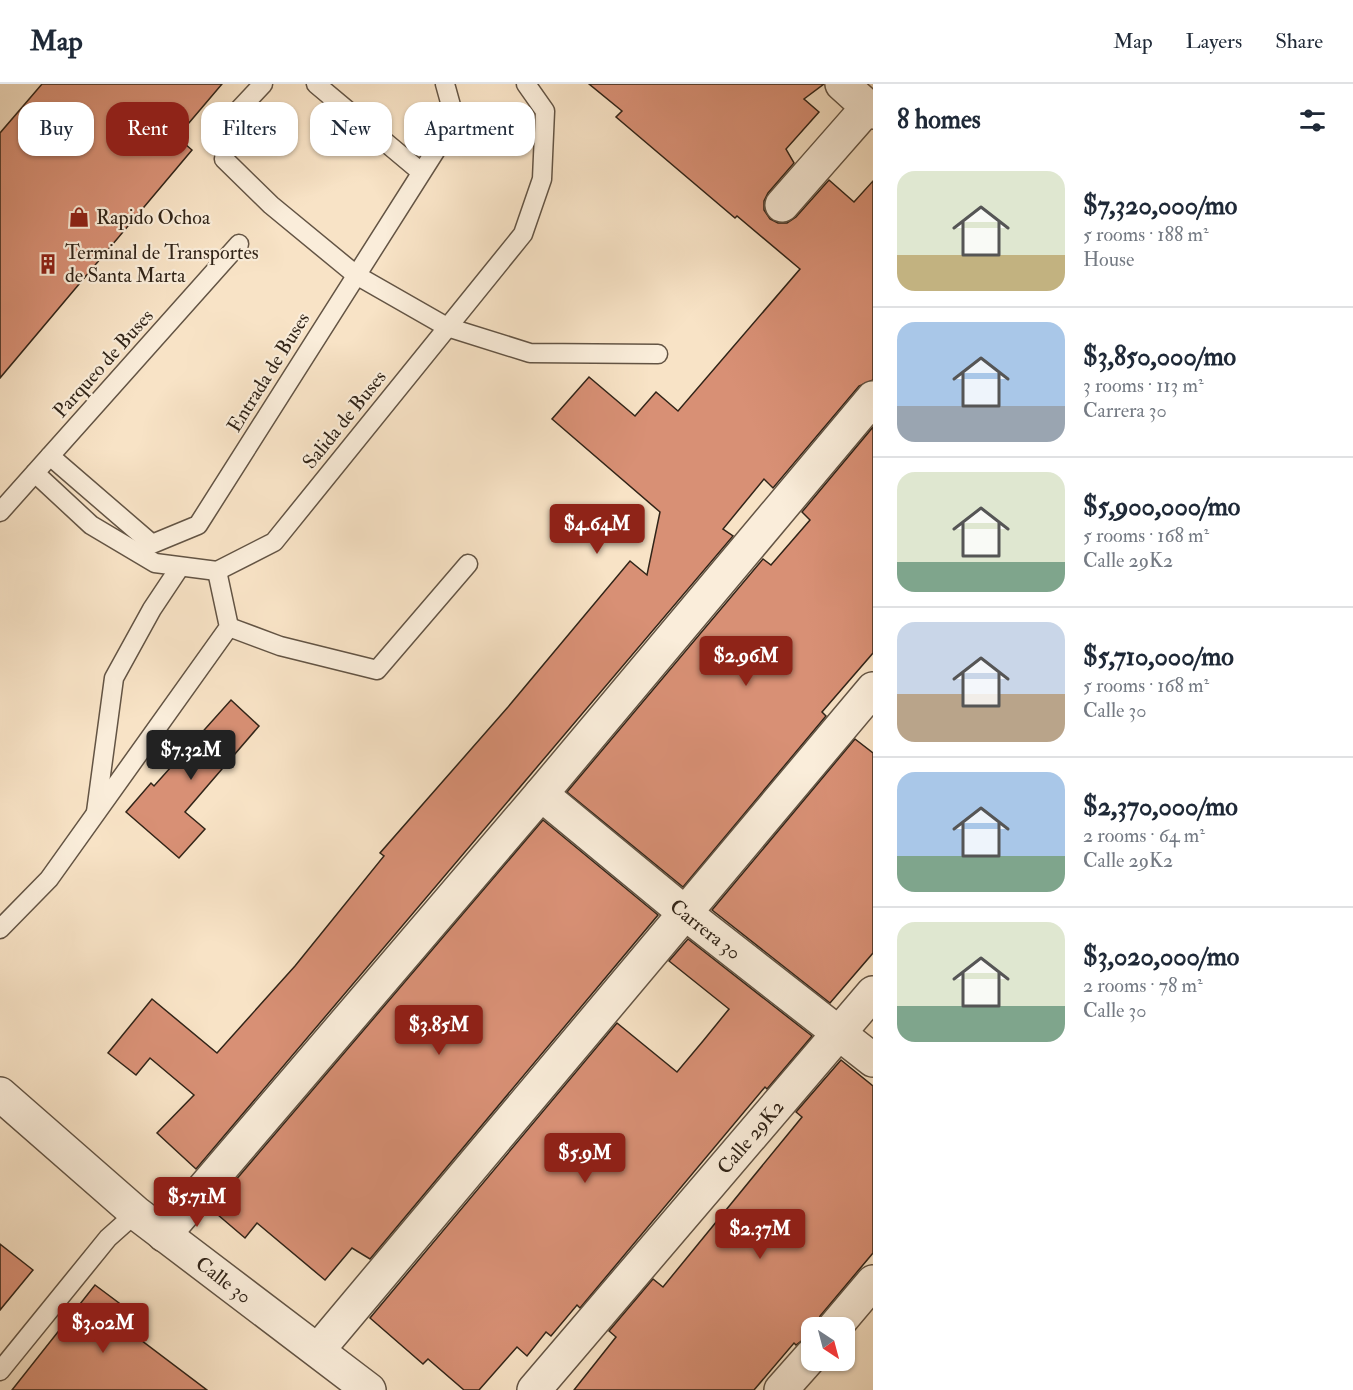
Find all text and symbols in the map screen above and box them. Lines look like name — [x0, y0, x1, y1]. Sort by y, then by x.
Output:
text: Map — [30, 24, 83, 59]
text: Map — [1113, 28, 1153, 55]
text: Layers — [1186, 28, 1242, 55]
text: Share — [1275, 28, 1323, 55]
chip: Buy — [18, 102, 94, 156]
chip: Rent — [106, 102, 189, 156]
chip: Filters — [201, 102, 298, 156]
chip: New — [310, 102, 392, 156]
chip: Apartment — [404, 102, 535, 156]
text: 8 homes — [897, 104, 981, 136]
icon: filters — [1296, 104, 1329, 137]
text: $7,320,000/mo — [1083, 190, 1237, 222]
icon: home — [945, 195, 1017, 267]
shop icon: Rapido Ochoa — [67, 205, 91, 229]
place label: Rapido Ochoa — [96, 205, 211, 231]
text: 5 rooms · 188 m² — [1083, 222, 1209, 247]
place label: Terminal de Transportes de Santa Marta — [65, 240, 259, 288]
text: House — [1083, 247, 1134, 272]
building icon: Terminal de Transportes de Santa Marta — [36, 252, 60, 276]
street label: Parqueo de Buses — [48, 304, 159, 423]
street label: Entrada de Buses — [222, 307, 315, 437]
text: $3,850,000/mo — [1083, 341, 1236, 373]
icon: home — [945, 346, 1017, 418]
street label: Salida de Buses — [297, 365, 392, 474]
text: 3 rooms · 113 m² — [1083, 373, 1204, 398]
text: Carrera 30 — [1083, 398, 1167, 423]
text: $5,900,000/mo — [1083, 491, 1240, 523]
icon: home — [945, 496, 1017, 568]
pin: $4.64M — [548, 504, 646, 555]
text: $4.64M — [564, 511, 630, 536]
text: 5 rooms · 168 m² — [1083, 523, 1209, 548]
text: Calle 29K2 — [1083, 548, 1173, 573]
pin: $2.96M — [697, 636, 795, 687]
text: $5,710,000/mo — [1083, 641, 1234, 673]
text: $2.96M — [713, 643, 779, 668]
icon: home — [945, 646, 1017, 718]
text: 5 rooms · 168 m² — [1083, 673, 1209, 698]
text: Calle 30 — [1083, 698, 1146, 723]
pin: $7.32M — [142, 730, 240, 781]
text: $7.32M — [160, 737, 222, 762]
text: $2,370,000/mo — [1083, 791, 1238, 823]
icon: home — [945, 796, 1017, 868]
text: 2 rooms · 64 m² — [1083, 823, 1205, 848]
text: Calle 29K2 — [1083, 848, 1173, 873]
street label: Carrera 30 — [665, 894, 746, 965]
text: $3,020,000/mo — [1083, 941, 1239, 973]
icon: home — [945, 946, 1017, 1018]
text: 2 rooms · 78 m² — [1083, 973, 1203, 998]
text: Calle 30 — [1083, 998, 1146, 1023]
pin: $3.85M — [390, 1005, 488, 1056]
text: $3.85M — [409, 1012, 469, 1037]
street label: Calle 29K2 — [712, 1095, 789, 1179]
pin: $5.9M — [543, 1133, 627, 1184]
text: $5.9M — [558, 1140, 612, 1165]
pin: $5.71M — [148, 1177, 246, 1228]
text: $5.71M — [168, 1184, 226, 1209]
pin: $2.37M — [711, 1209, 809, 1260]
text: $2.37M — [729, 1216, 791, 1241]
street label: Calle 30 — [191, 1251, 256, 1309]
pin: $3.02M — [54, 1303, 152, 1354]
text: $3.02M — [72, 1310, 134, 1335]
north arrow — [801, 1317, 855, 1371]
map controls — [801, 1317, 855, 1371]

